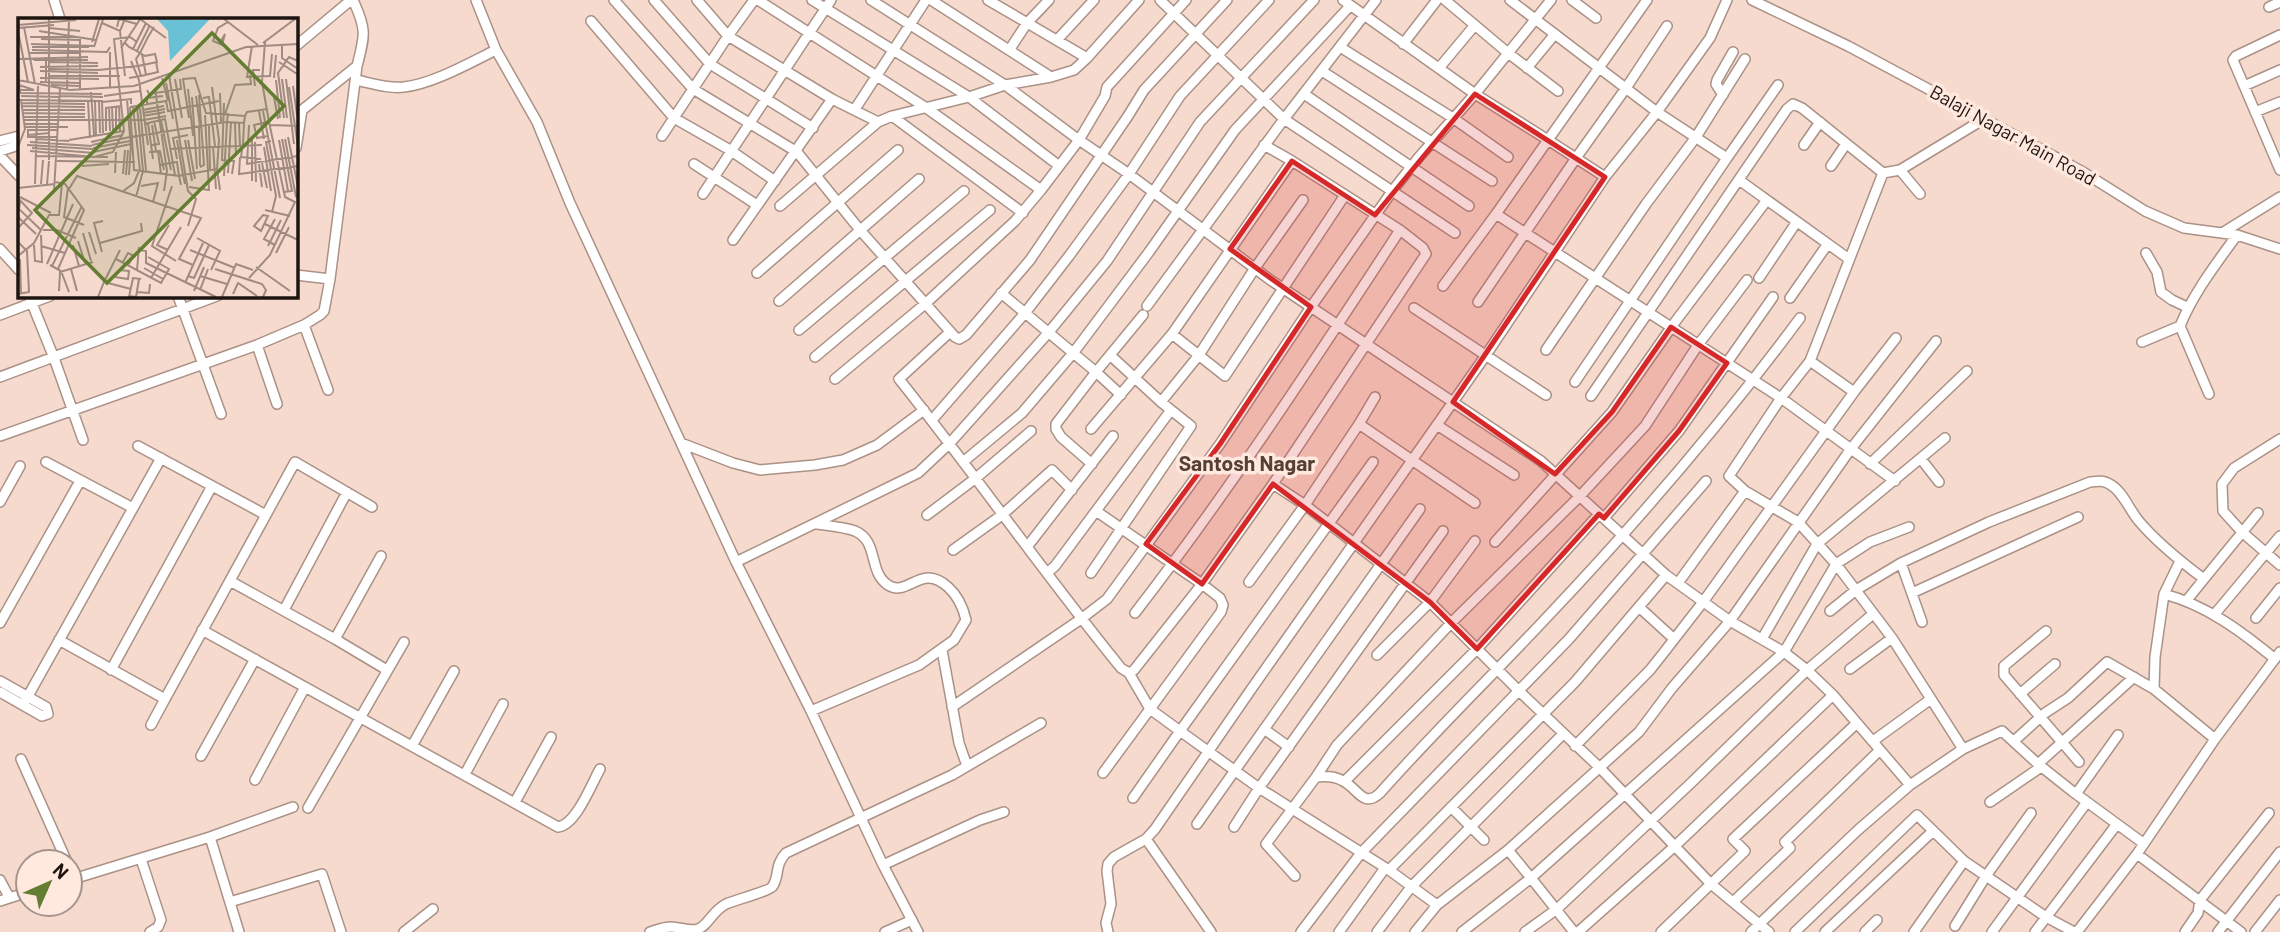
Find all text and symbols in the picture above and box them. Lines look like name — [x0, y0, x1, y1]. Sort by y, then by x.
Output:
inset map — [18, 18, 298, 298]
street label: Balaji Nagar Main Road — [1926, 79, 2100, 190]
district label: Santosh Nagar — [1179, 450, 1315, 475]
north arrow — [14, 848, 84, 918]
text: N — [49, 858, 74, 883]

